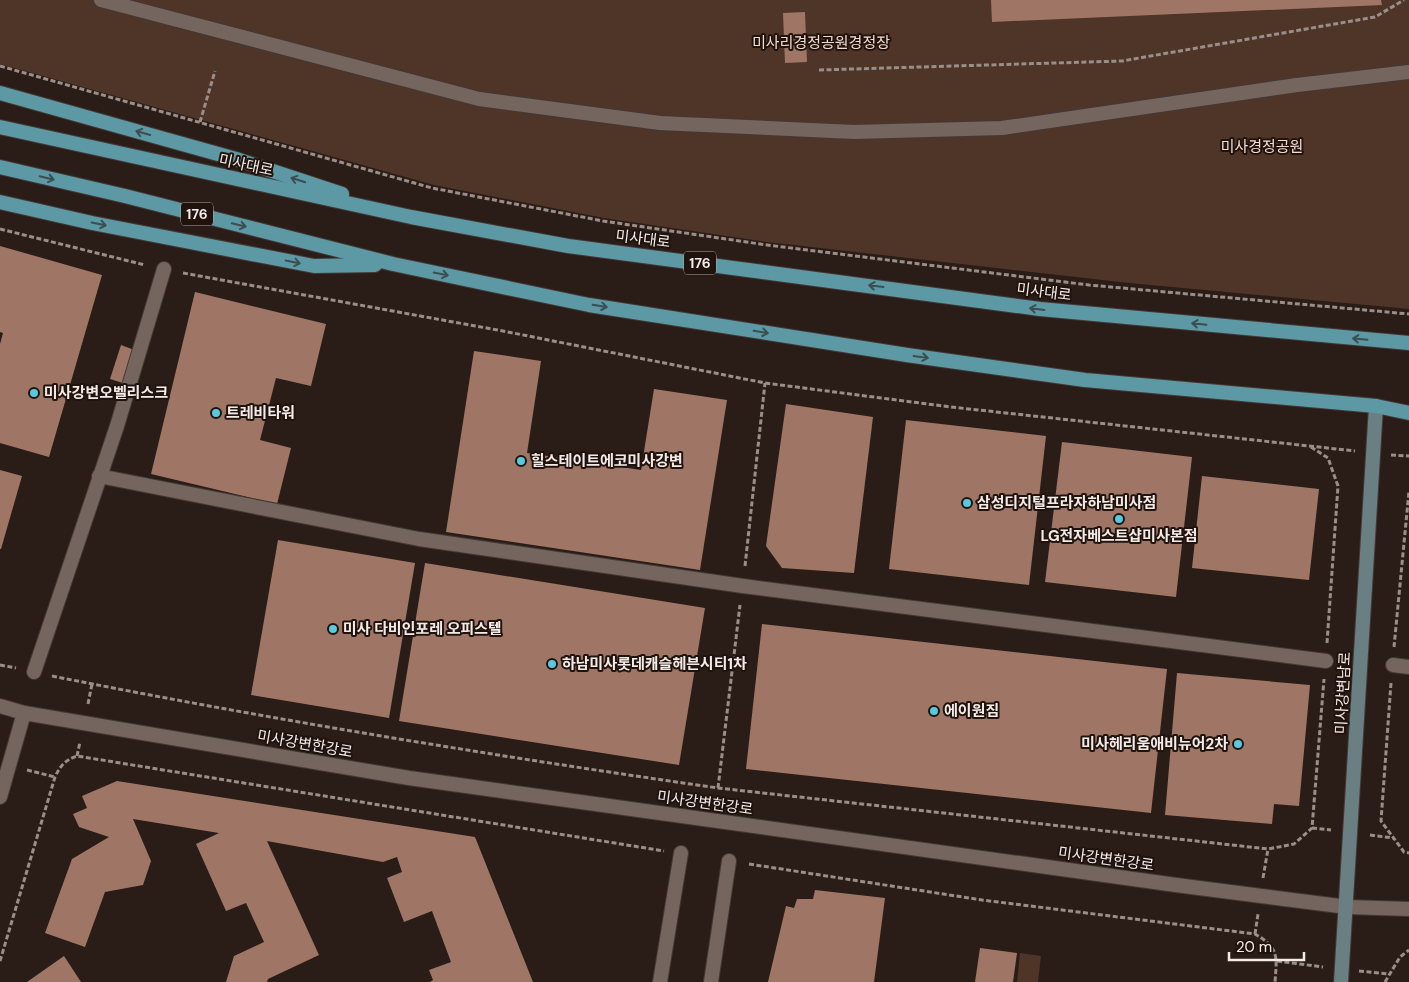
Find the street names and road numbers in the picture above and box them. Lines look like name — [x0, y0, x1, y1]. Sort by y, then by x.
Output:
street label: 미사대로 — [217, 149, 275, 181]
road number: 176 — [181, 202, 213, 225]
street label: 미사대로 — [614, 226, 672, 252]
road number: 176 — [684, 252, 716, 274]
street label: 미사대로 — [1015, 279, 1073, 305]
street label: 미사강변남로 — [1331, 651, 1355, 735]
street label: 미사강변한강로 — [256, 726, 354, 762]
street label: 미사강변한강로 — [656, 786, 754, 820]
street label: 미사강변한강로 — [1057, 842, 1155, 876]

